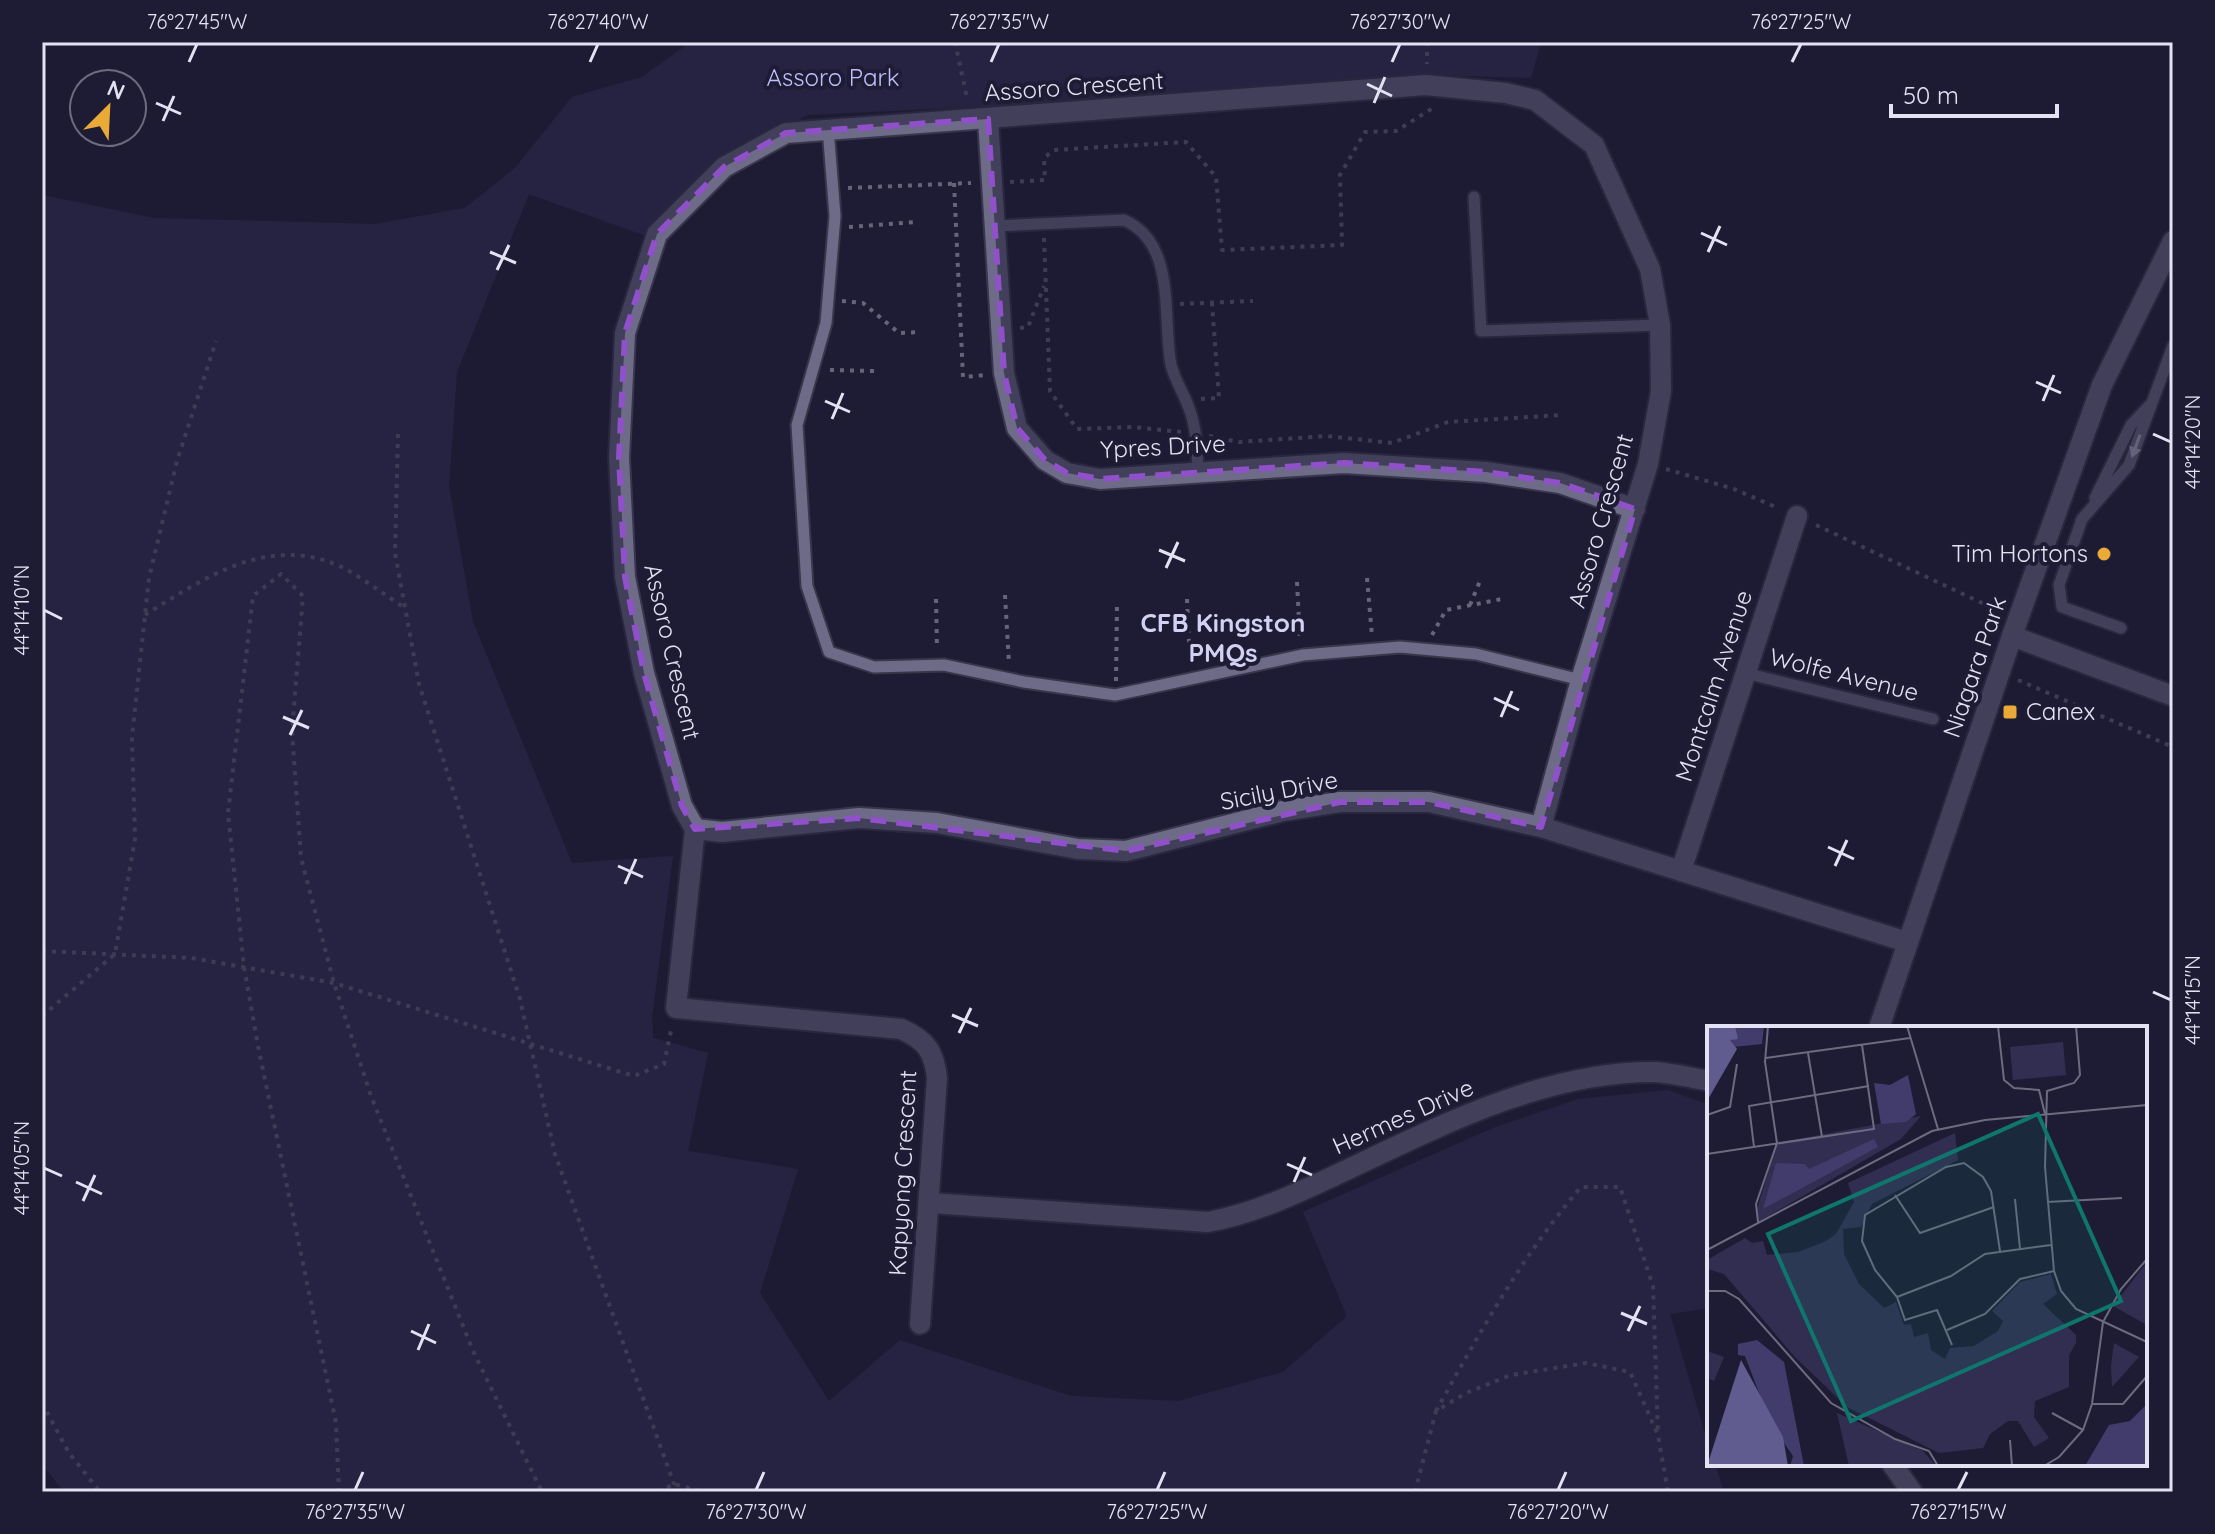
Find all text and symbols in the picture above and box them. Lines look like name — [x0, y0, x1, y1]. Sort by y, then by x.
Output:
text: 76°27'45"W — [147, 9, 247, 34]
text: 76°27'40"W — [547, 9, 649, 34]
text: 76°27'35"W — [949, 9, 1049, 34]
text: 76°27'30"W — [1349, 9, 1451, 34]
text: 76°27'25"W — [1751, 9, 1851, 34]
park label: Assoro Park — [766, 62, 900, 92]
street label: Assoro Crescent — [983, 65, 1165, 107]
north arrow — [68, 68, 148, 148]
scale bar — [1891, 68, 2057, 118]
text: N — [103, 74, 129, 106]
text: 50 m — [1903, 80, 1959, 110]
text: 44°14'20"N — [2180, 395, 2205, 489]
street label: Ypres Drive — [1100, 428, 1226, 464]
street label: Assoro Crescent — [1561, 430, 1639, 611]
one-way arrow — [2130, 434, 2142, 458]
place label: Tim Hortons — [1951, 538, 2088, 568]
marker: Tim Hortons — [2095, 545, 2113, 563]
street label: Assoro Crescent — [638, 561, 708, 743]
text: 44°14'10"N — [9, 565, 34, 655]
street label: Montcalm Avenue — [1668, 586, 1758, 785]
street label: Niagara Park — [1936, 592, 2012, 741]
district label: CFB Kingston PMQs — [1141, 606, 1305, 669]
street label: Wolfe Avenue — [1766, 641, 1922, 707]
place label: Canex — [2026, 696, 2095, 726]
marker: Canex — [2001, 703, 2019, 721]
street label: Sicily Drive — [1217, 764, 1340, 816]
text: 44°14'15"N — [2180, 955, 2205, 1045]
inset map — [1707, 1026, 2147, 1466]
street label: Kapyong Crescent — [882, 1069, 922, 1277]
street label: Hermes Drive — [1327, 1072, 1478, 1161]
text: 44°14'05"N — [9, 1121, 34, 1215]
text: 76°27'35"W — [305, 1499, 405, 1524]
text: 76°27'30"W — [705, 1499, 807, 1524]
text: 76°27'25"W — [1107, 1499, 1207, 1524]
text: 76°27'20"W — [1507, 1499, 1609, 1524]
text: 76°27'15"W — [1909, 1499, 2007, 1524]

